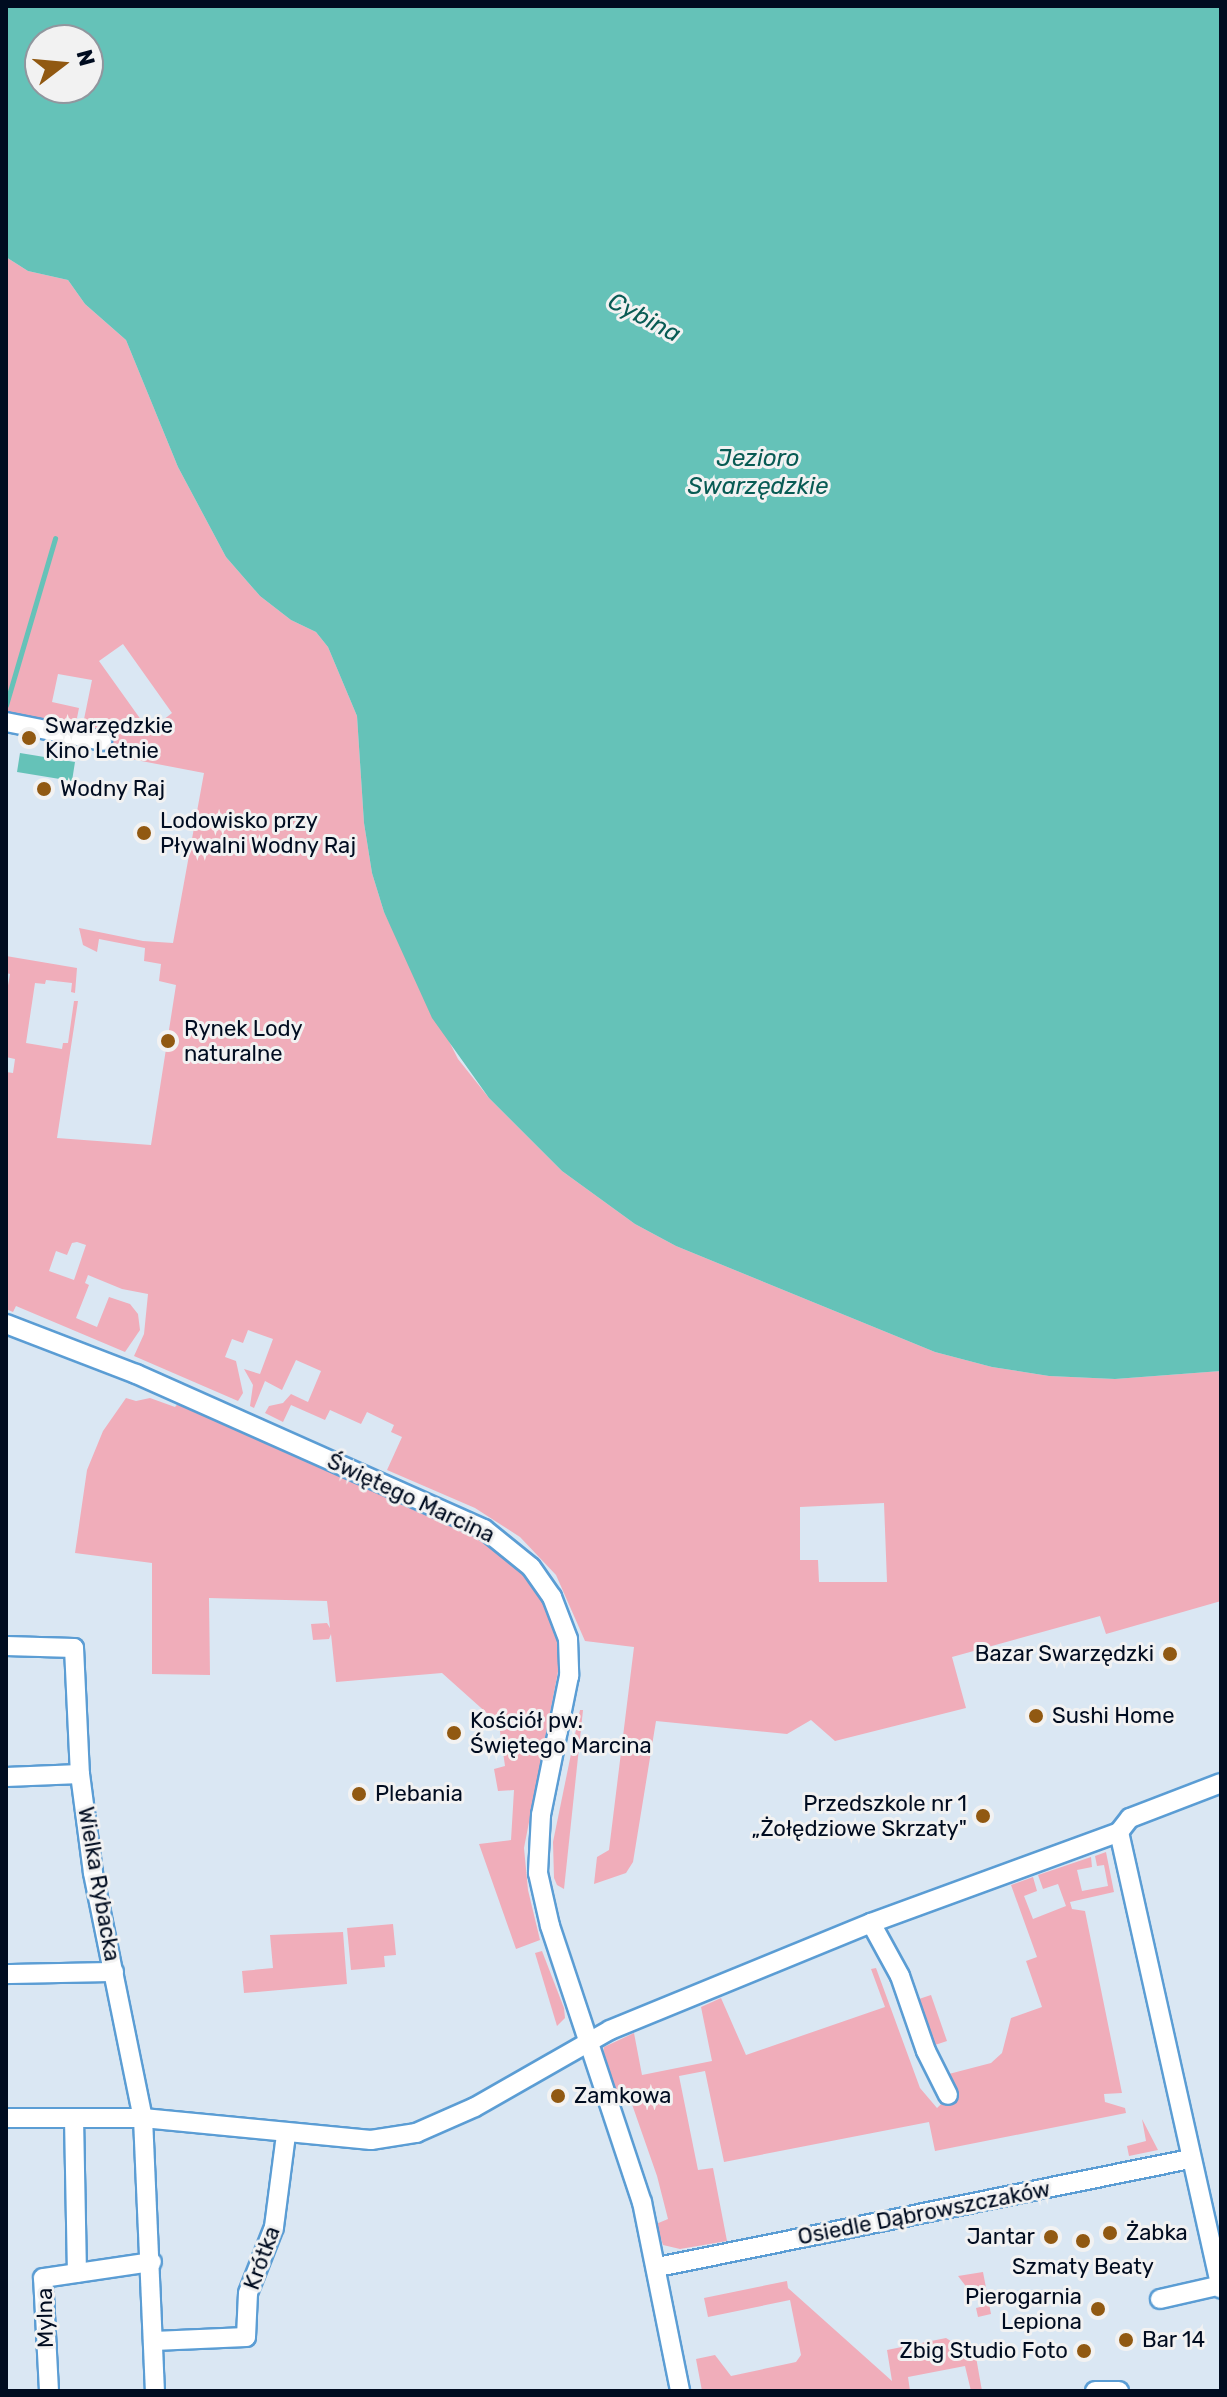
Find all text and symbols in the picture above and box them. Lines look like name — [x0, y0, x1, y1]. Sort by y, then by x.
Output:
north arrow — [24, 24, 104, 104]
text: N — [70, 46, 101, 69]
water label: Cybina — [603, 287, 685, 349]
water label: Jezioro Swarzędzkie — [688, 445, 828, 501]
place label: Swarzędzkie Kino Letnie — [45, 712, 173, 764]
marker: Swarzędzkie Kino Letnie — [20, 729, 38, 747]
place label: Wodny Raj — [60, 776, 166, 802]
marker: Wodny Raj — [35, 780, 53, 798]
place label: Lodowisko przy Pływalni Wodny Raj — [160, 807, 357, 858]
marker: Lodowisko przy Pływalni Wodny Raj — [135, 824, 153, 842]
place label: Rynek Lody naturalne — [184, 1015, 303, 1066]
marker: Rynek Lody naturalne — [159, 1032, 177, 1050]
street label: Świętego Marcina — [323, 1448, 499, 1548]
place label: Bazar Swarzędzki — [974, 1641, 1154, 1667]
marker: Bazar Swarzędzki — [1161, 1645, 1179, 1663]
place label: Sushi Home — [1052, 1703, 1174, 1729]
place label: Kościół pw. Świętego Marcina — [470, 1707, 652, 1758]
marker: Sushi Home — [1027, 1707, 1045, 1725]
marker: Kościół pw. Świętego Marcina — [445, 1724, 463, 1742]
place label: Plebania — [375, 1781, 463, 1807]
marker: Plebania — [350, 1785, 368, 1803]
place label: Przedszkole nr 1 „Żołędziowe Skrzaty" — [752, 1790, 967, 1842]
street label: Wielka Rybacka — [72, 1805, 126, 1963]
marker: Przedszkole nr 1 „Żołędziowe Skrzaty" — [974, 1807, 992, 1825]
place label: Zamkowa — [574, 2083, 671, 2109]
marker: Zamkowa — [549, 2087, 567, 2105]
street label: Osiedle Dąbrowszczaków — [795, 2176, 1053, 2250]
place label: Żabka — [1126, 2220, 1188, 2246]
street label: Krótka — [238, 2223, 286, 2293]
place label: Jantar — [967, 2224, 1035, 2250]
marker: Żabka — [1101, 2224, 1119, 2242]
marker: Jantar — [1042, 2228, 1060, 2246]
marker: Szmaty Beaty — [1074, 2232, 1092, 2250]
place label: Szmaty Beaty — [1012, 2254, 1154, 2280]
place label: Pierogarnia Lepiona — [965, 2283, 1082, 2334]
street label: Mylna — [31, 2288, 59, 2348]
marker: Pierogarnia Lepiona — [1089, 2300, 1107, 2318]
place label: Bar 14 — [1142, 2327, 1206, 2353]
marker: Bar 14 — [1117, 2331, 1135, 2349]
place label: Zbig Studio Foto — [900, 2338, 1068, 2364]
marker: Zbig Studio Foto — [1075, 2342, 1093, 2360]

